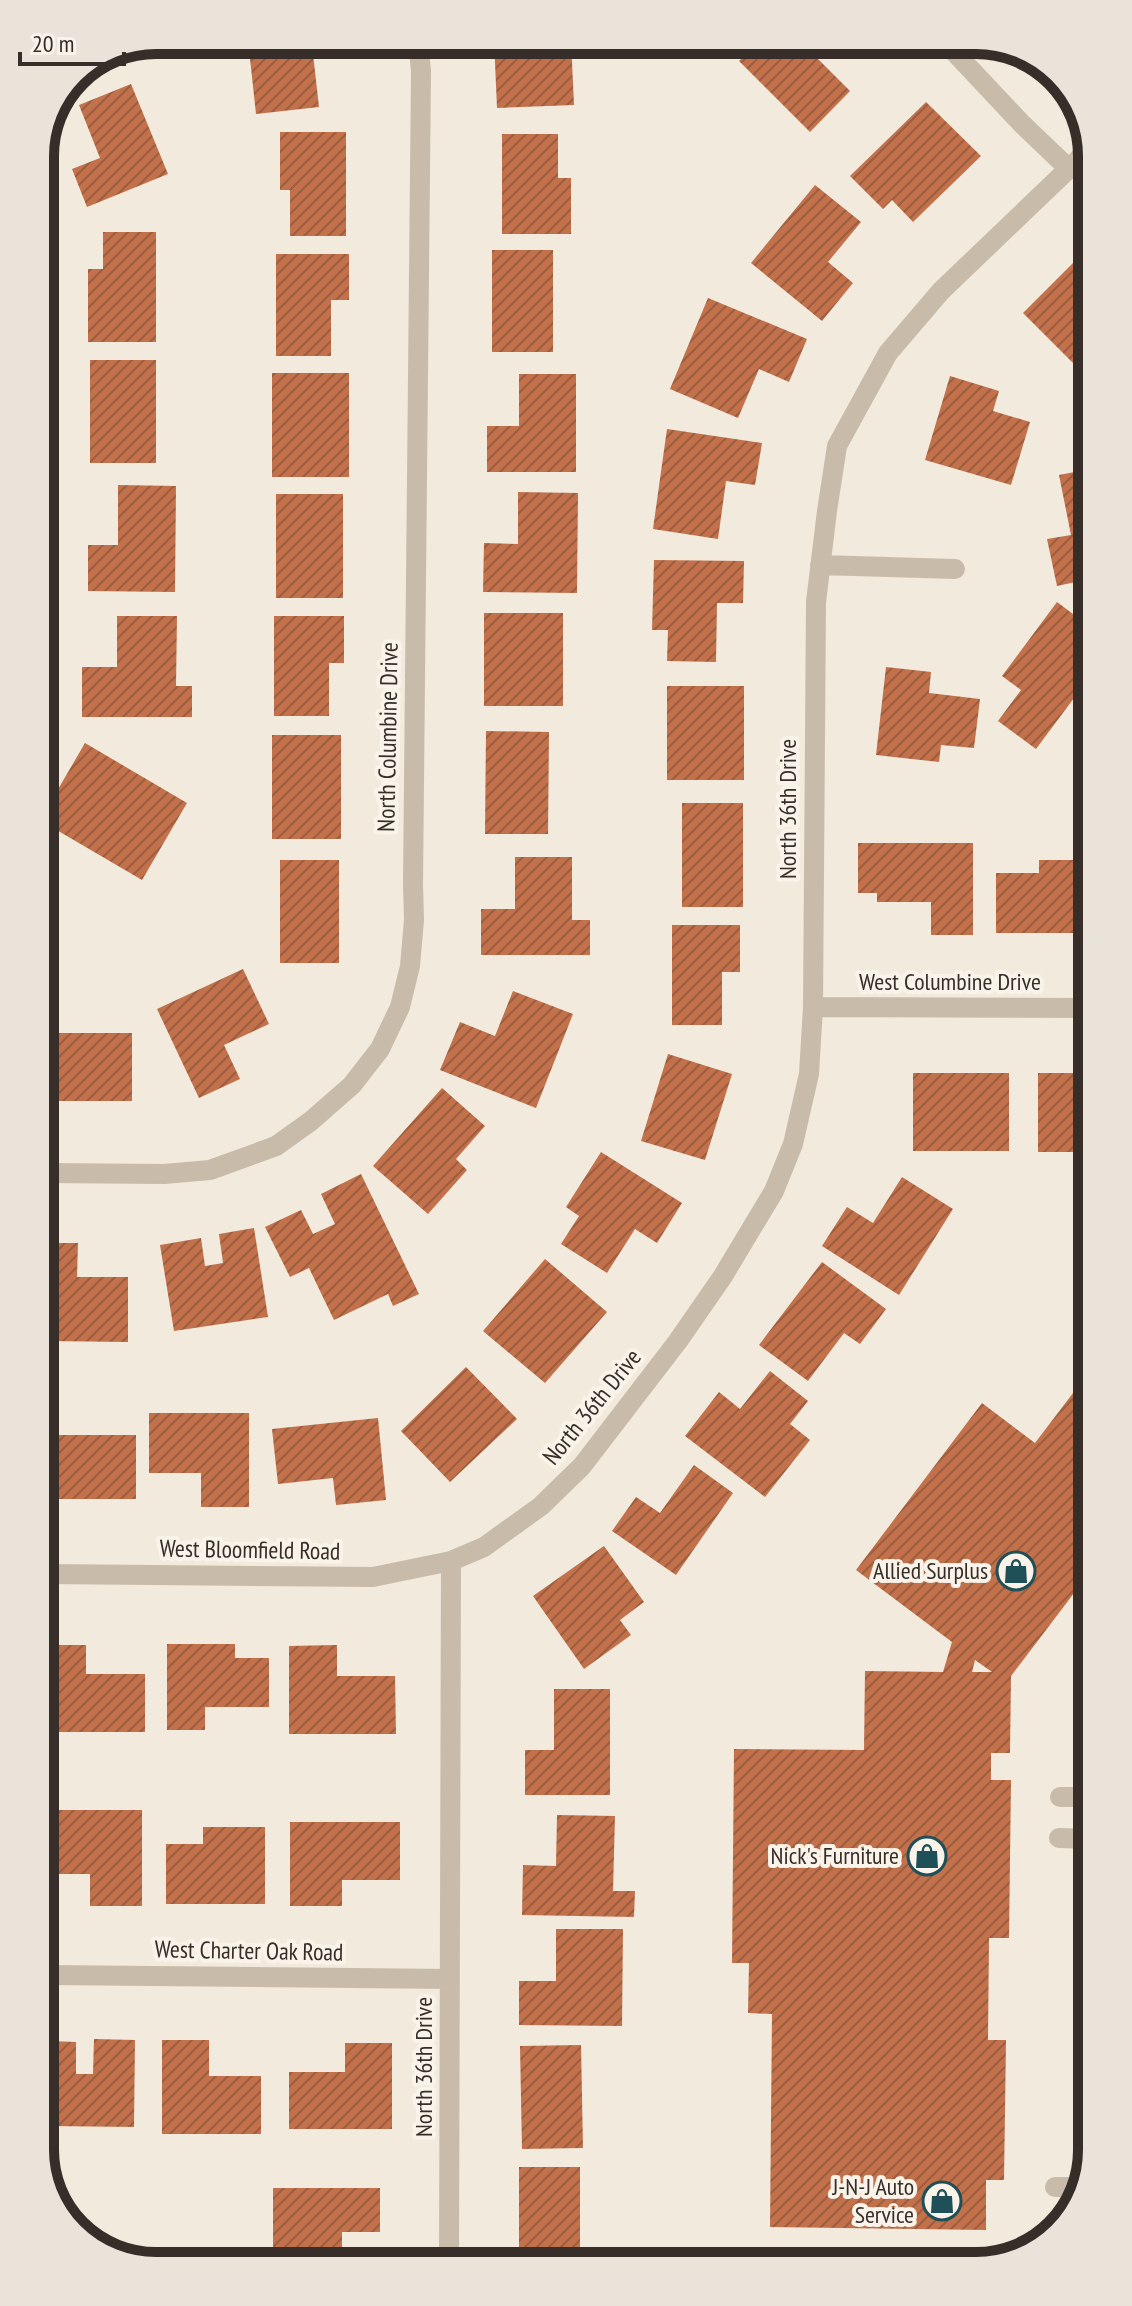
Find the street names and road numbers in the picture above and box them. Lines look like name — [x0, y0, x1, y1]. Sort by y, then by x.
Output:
street label: North Columbine Drive — [370, 642, 405, 832]
street label: North 36th Drive — [772, 739, 803, 879]
street label: West Columbine Drive — [859, 966, 1041, 997]
street label: North 36th Drive — [535, 1342, 648, 1471]
street label: West Bloomfield Road — [159, 1532, 341, 1567]
street label: West Charter Oak Road — [154, 1933, 344, 1968]
street label: North 36th Drive — [408, 1997, 439, 2137]

